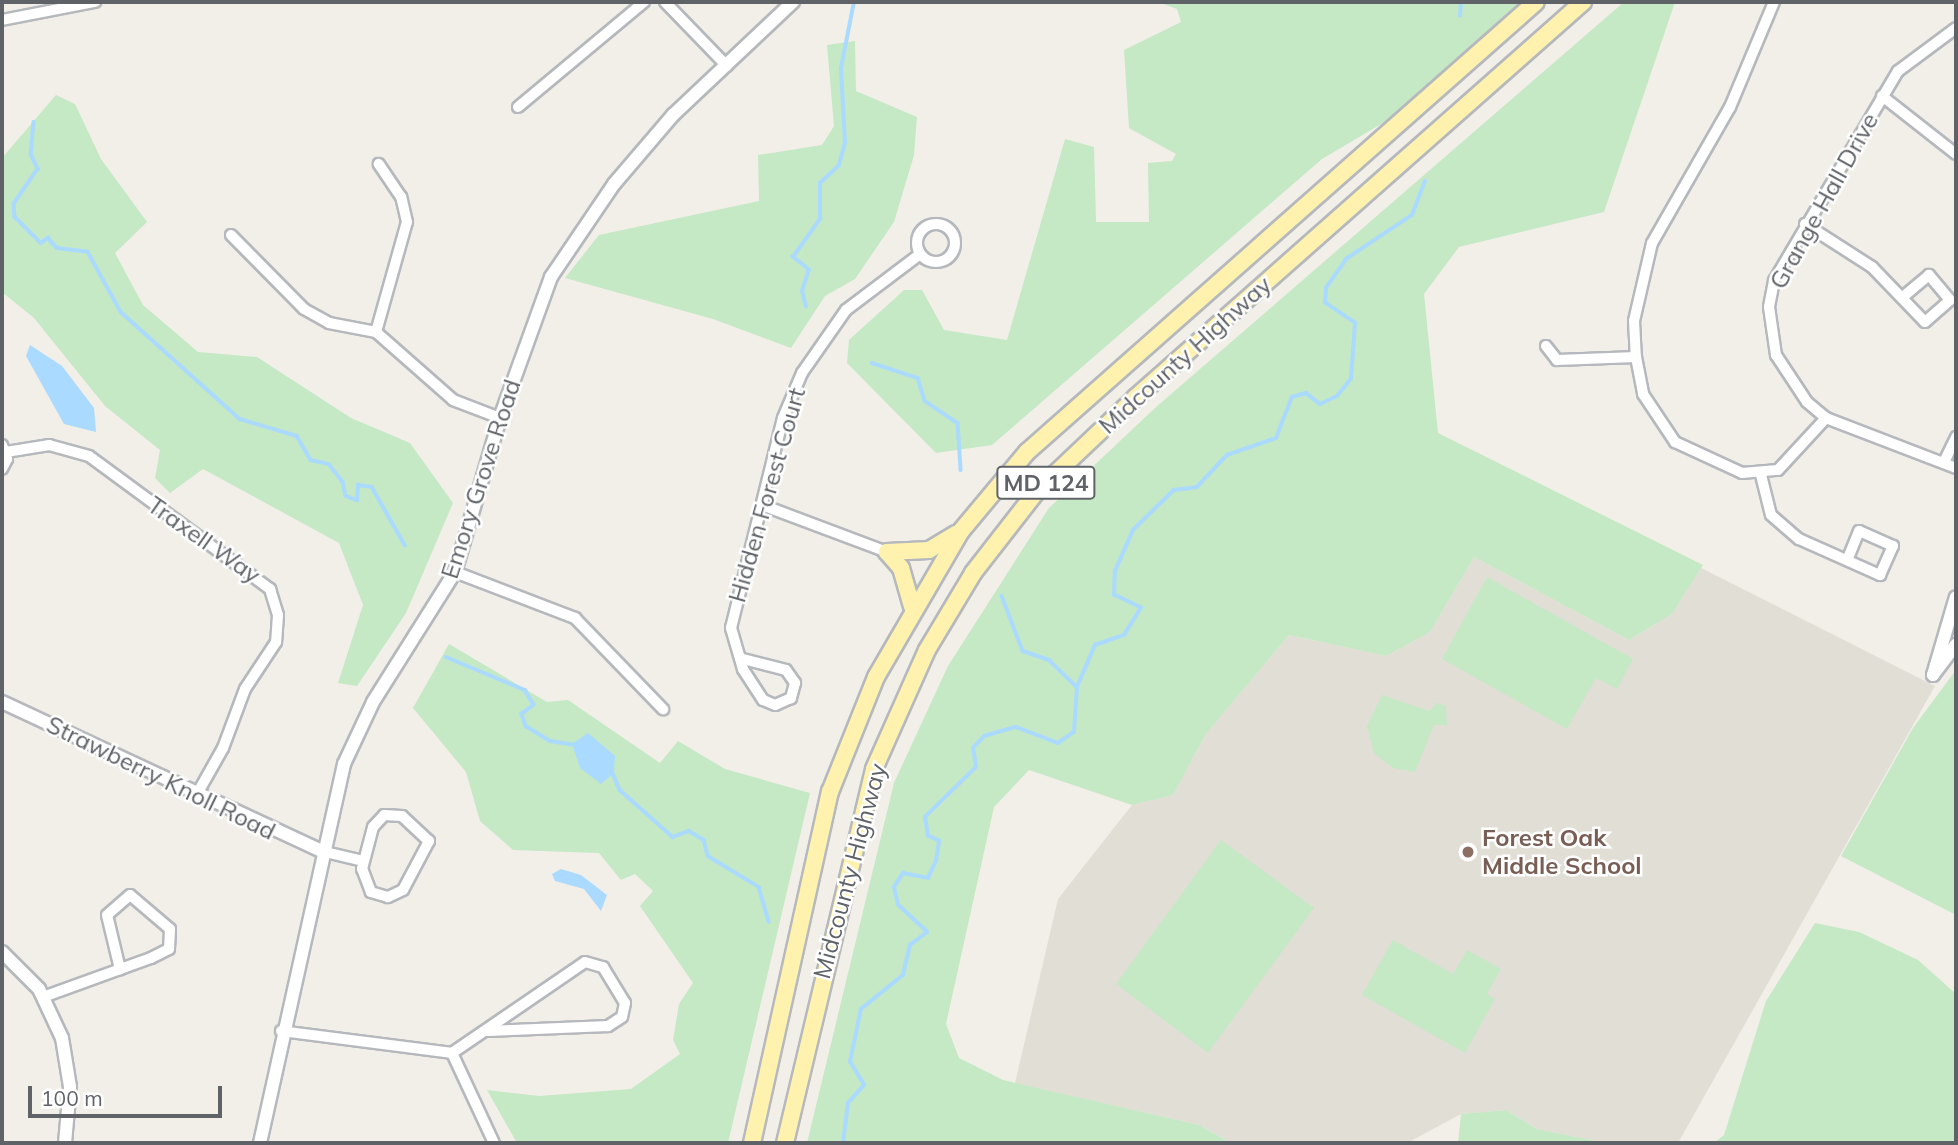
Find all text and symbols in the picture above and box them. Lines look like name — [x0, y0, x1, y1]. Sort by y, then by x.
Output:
street label: Grange Hall Drive — [1764, 108, 1884, 294]
street label: Midcounty Highway — [1093, 270, 1277, 440]
street label: Emory Grove Road — [435, 376, 527, 582]
street label: Hidden Forest Court — [723, 384, 811, 606]
road number: MD 124 — [995, 463, 1097, 503]
street label: Traxell Way — [142, 491, 266, 589]
street label: Strawberry Knoll Road — [42, 710, 280, 846]
street label: Midcounty Highway — [807, 760, 893, 982]
place label: Forest Oak Middle School — [1482, 824, 1642, 880]
marker: Forest Oak Middle School — [1460, 844, 1476, 860]
scale bar — [32, 1072, 226, 1116]
text: 100 m — [41, 1085, 103, 1111]

